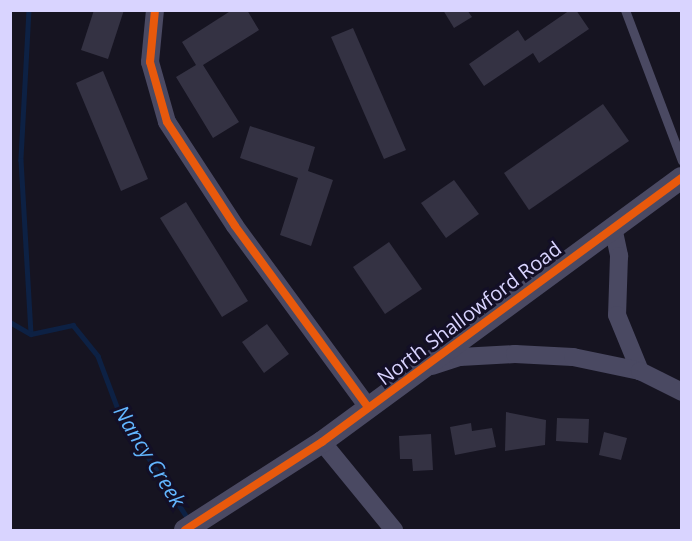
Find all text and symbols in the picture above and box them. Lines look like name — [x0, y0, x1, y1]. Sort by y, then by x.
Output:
street label: North Shallowford Road — [372, 236, 566, 390]
water label: Nancy Creek — [109, 400, 191, 512]

